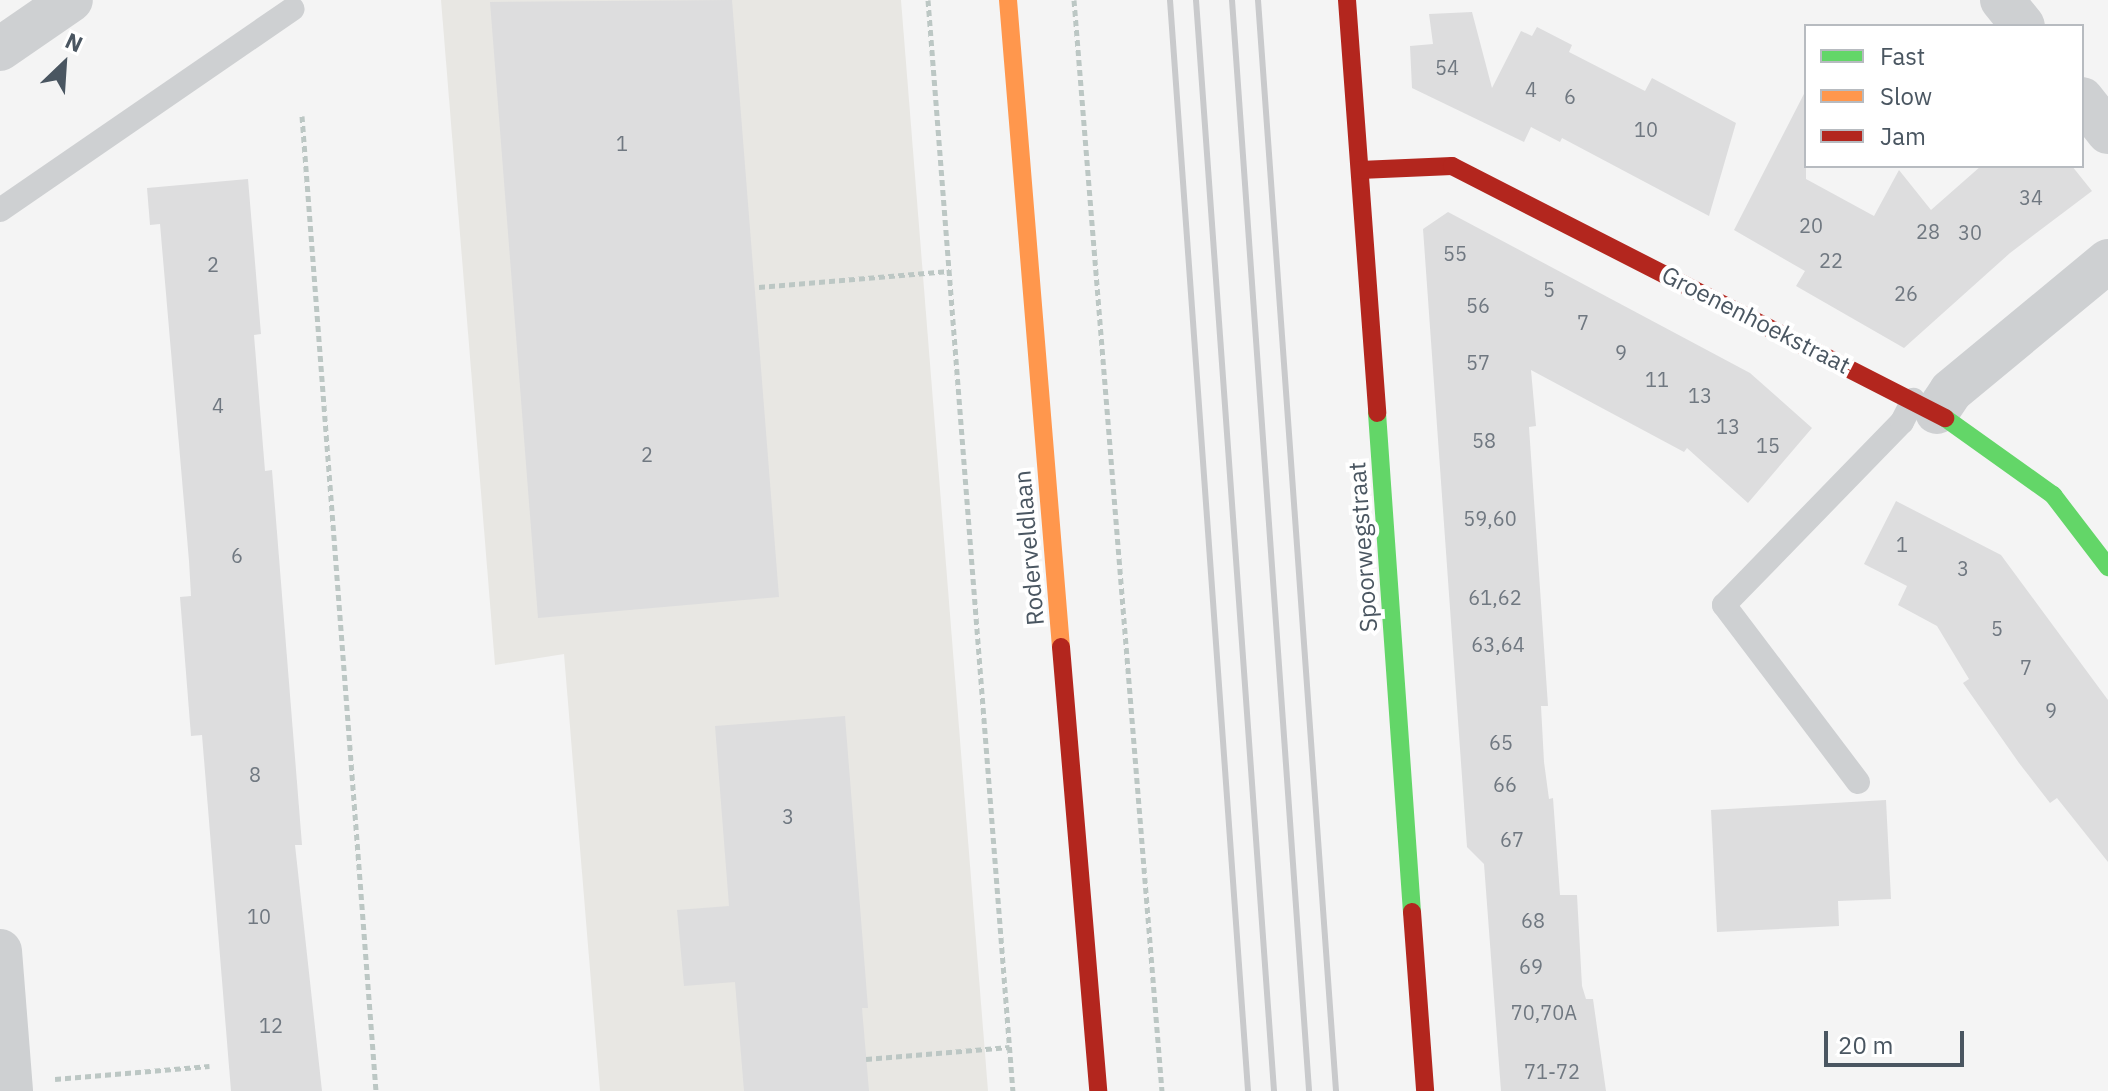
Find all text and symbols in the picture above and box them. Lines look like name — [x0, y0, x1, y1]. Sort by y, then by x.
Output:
north arrow — [24, 24, 104, 104]
legend — [1804, 24, 2084, 168]
text: N — [61, 25, 88, 58]
text: Fast — [1880, 40, 1925, 72]
house number: 54 — [1435, 55, 1459, 79]
house number: 4 — [1525, 77, 1537, 101]
text: Slow — [1880, 80, 1932, 112]
house number: 6 — [1564, 84, 1576, 108]
house number: 10 — [1634, 117, 1658, 141]
text: Jam — [1880, 120, 1926, 152]
house number: 1 — [616, 131, 628, 155]
house number: 34 — [2019, 185, 2043, 209]
house number: 20 — [1799, 213, 1823, 237]
house number: 28 — [1916, 219, 1940, 243]
house number: 30 — [1958, 220, 1982, 244]
house number: 55 — [1443, 241, 1467, 265]
house number: 22 — [1819, 248, 1843, 272]
house number: 2 — [207, 252, 219, 276]
street label: Groenenhoekstraat — [1657, 260, 1855, 380]
house number: 5 — [1543, 277, 1555, 301]
house number: 26 — [1894, 281, 1918, 305]
house number: 56 — [1466, 293, 1490, 317]
house number: 7 — [1577, 310, 1589, 334]
house number: 9 — [1615, 340, 1627, 364]
house number: 57 — [1466, 350, 1490, 374]
house number: 11 — [1645, 367, 1669, 391]
house number: 13 — [1688, 383, 1712, 407]
house number: 4 — [212, 393, 224, 417]
house number: 13 — [1716, 414, 1740, 438]
house number: 58 — [1472, 428, 1496, 452]
house number: 15 — [1756, 433, 1780, 457]
house number: 2 — [641, 442, 653, 466]
street label: Spoorwegstraat — [1343, 461, 1383, 633]
street label: Roderveldlaan — [1008, 469, 1050, 627]
house number: 59,60 — [1463, 506, 1517, 530]
house number: 1 — [1896, 532, 1908, 556]
house number: 6 — [231, 543, 243, 567]
house number: 3 — [1957, 556, 1969, 580]
house number: 61,62 — [1468, 585, 1522, 609]
house number: 5 — [1991, 616, 2003, 640]
house number: 63,64 — [1471, 632, 1525, 656]
house number: 7 — [2020, 655, 2032, 679]
house number: 9 — [2045, 698, 2057, 722]
house number: 65 — [1489, 730, 1513, 754]
house number: 8 — [249, 762, 261, 786]
house number: 66 — [1493, 772, 1517, 796]
house number: 3 — [782, 804, 794, 828]
house number: 67 — [1500, 827, 1524, 851]
house number: 10 — [247, 904, 271, 928]
house number: 68 — [1521, 908, 1545, 932]
house number: 69 — [1519, 954, 1543, 978]
house number: 70,70A — [1511, 1000, 1577, 1024]
house number: 12 — [259, 1013, 283, 1037]
scale bar — [1828, 1015, 1968, 1065]
text: 20 m — [1838, 1029, 1893, 1061]
house number: 71-72 — [1524, 1059, 1580, 1083]

